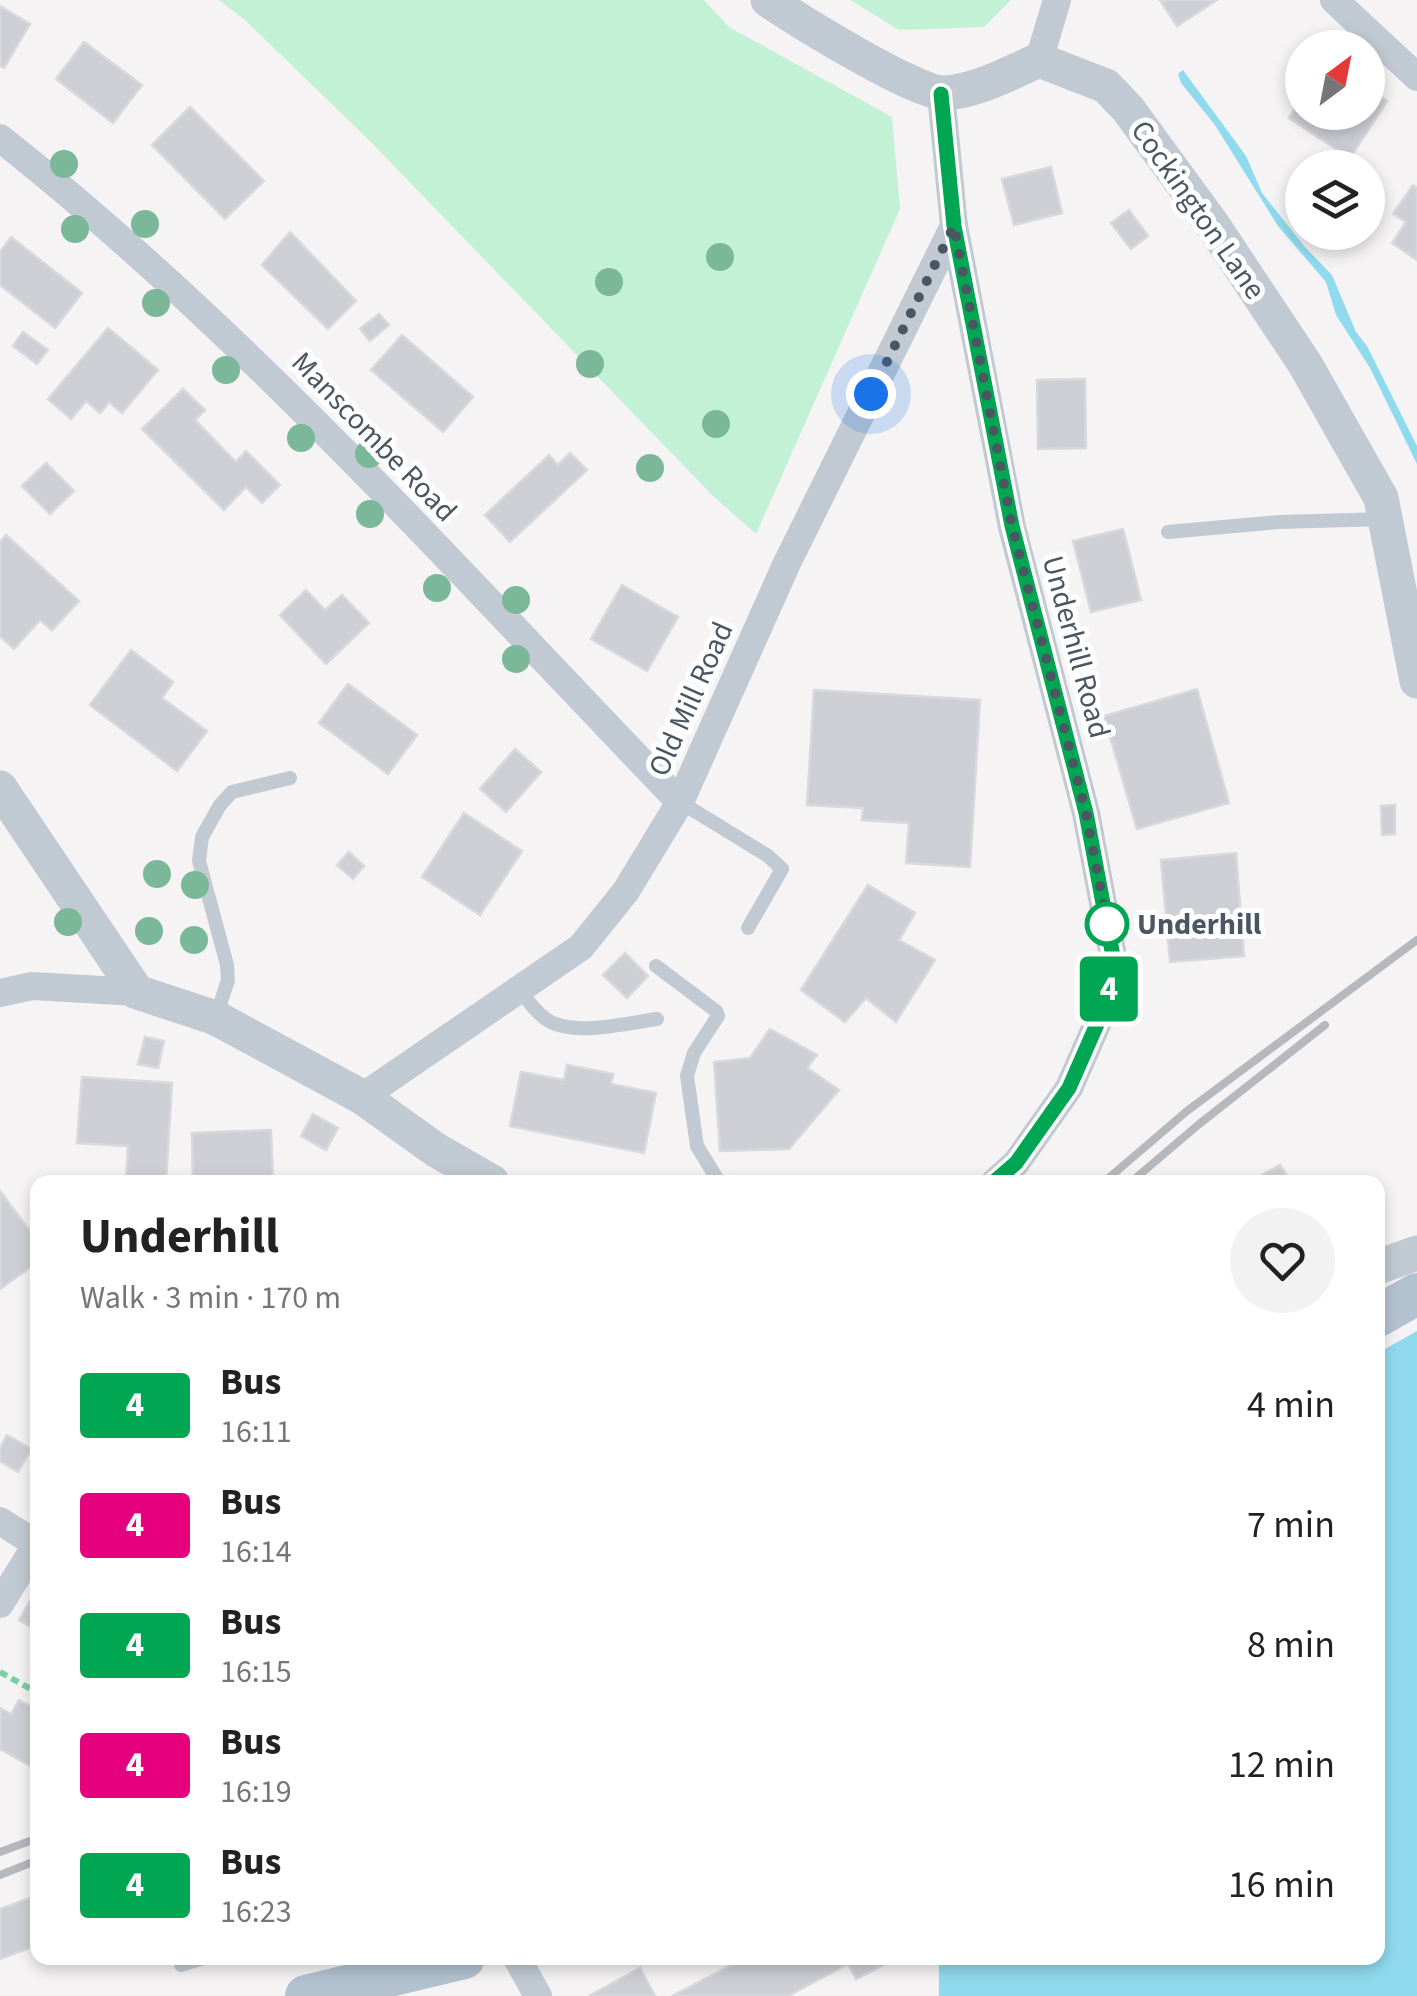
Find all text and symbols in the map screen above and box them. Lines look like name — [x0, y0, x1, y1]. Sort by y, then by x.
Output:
north arrow — [1285, 30, 1385, 130]
map controls — [1285, 30, 1385, 250]
street label: Cockington Lane — [1120, 112, 1276, 308]
button: layers — [1285, 150, 1385, 250]
street label: Manscombe Road — [281, 342, 467, 532]
your location — [846, 369, 896, 419]
street label: Underhill Road — [1031, 551, 1121, 743]
street label: Old Mill Road — [638, 615, 744, 783]
marker: Underhill — [1086, 903, 1128, 945]
place label: Underhill — [1137, 903, 1262, 946]
line badge: 4 — [1076, 956, 1142, 1022]
text: 4 — [1100, 964, 1118, 1014]
text: Underhill — [80, 1203, 279, 1271]
button: heart — [1230, 1208, 1335, 1313]
text: Walk · 3 min · 170 m — [80, 1275, 341, 1321]
text: Bus — [220, 1355, 281, 1409]
text: 4 min — [1247, 1378, 1335, 1432]
text: 4 — [126, 1380, 144, 1430]
text: 16:11 — [220, 1409, 292, 1455]
text: Bus — [220, 1475, 281, 1529]
text: 7 min — [1247, 1498, 1335, 1552]
text: 4 — [126, 1500, 144, 1550]
text: 16:14 — [220, 1529, 292, 1575]
text: Bus — [220, 1595, 281, 1649]
text: 8 min — [1247, 1618, 1335, 1672]
text: 4 — [126, 1620, 144, 1670]
text: 16:15 — [220, 1649, 292, 1695]
text: Bus — [220, 1715, 281, 1769]
text: 12 min — [1228, 1738, 1335, 1792]
text: 4 — [126, 1740, 144, 1790]
text: 16:19 — [220, 1769, 292, 1815]
text: Bus — [220, 1835, 281, 1889]
text: 16 min — [1228, 1858, 1335, 1912]
text: 4 — [126, 1860, 144, 1910]
text: 16:23 — [220, 1889, 292, 1935]

